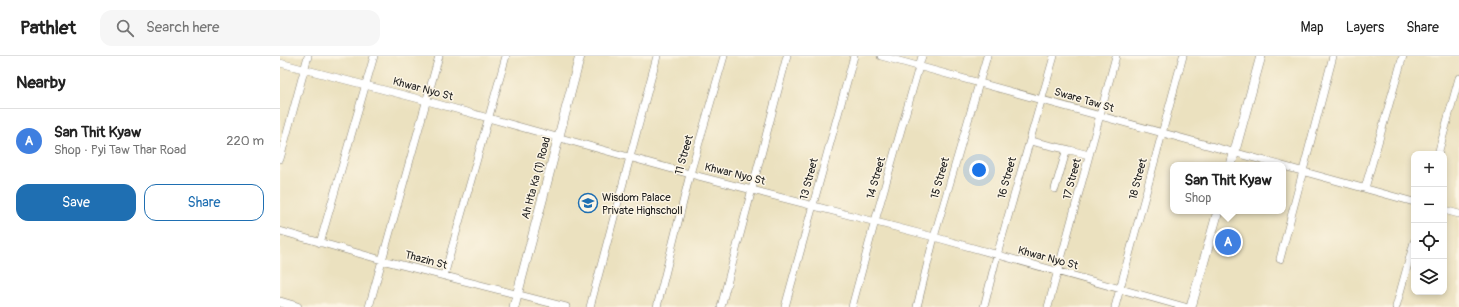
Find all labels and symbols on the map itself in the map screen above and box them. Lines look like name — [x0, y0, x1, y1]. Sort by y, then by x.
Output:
street label: Khwar Nyo St — [391, 75, 455, 103]
street label: Sware Taw St — [1053, 85, 1116, 115]
street label: 11 Street — [672, 133, 696, 176]
street label: Ah Hta Ka (1) Road — [519, 135, 553, 221]
street label: 14 Street — [864, 155, 888, 200]
street label: 15 Street — [928, 155, 952, 200]
street label: 16 Street — [995, 155, 1019, 200]
street label: 13 Street — [797, 156, 821, 201]
street label: 17 Street — [1060, 156, 1084, 201]
street label: 18 Street — [1126, 156, 1150, 201]
street label: Khwar Nyo St — [703, 160, 767, 188]
your location — [969, 160, 989, 180]
place label: Wisdom Palace Private Highscholl — [602, 191, 683, 217]
school or university icon: Wisdom Palace Private Highscholl — [577, 192, 599, 214]
pin: A — [1215, 227, 1241, 257]
street label: Khwar Nyo St — [1016, 244, 1080, 272]
street label: Thazin St — [403, 248, 449, 272]

